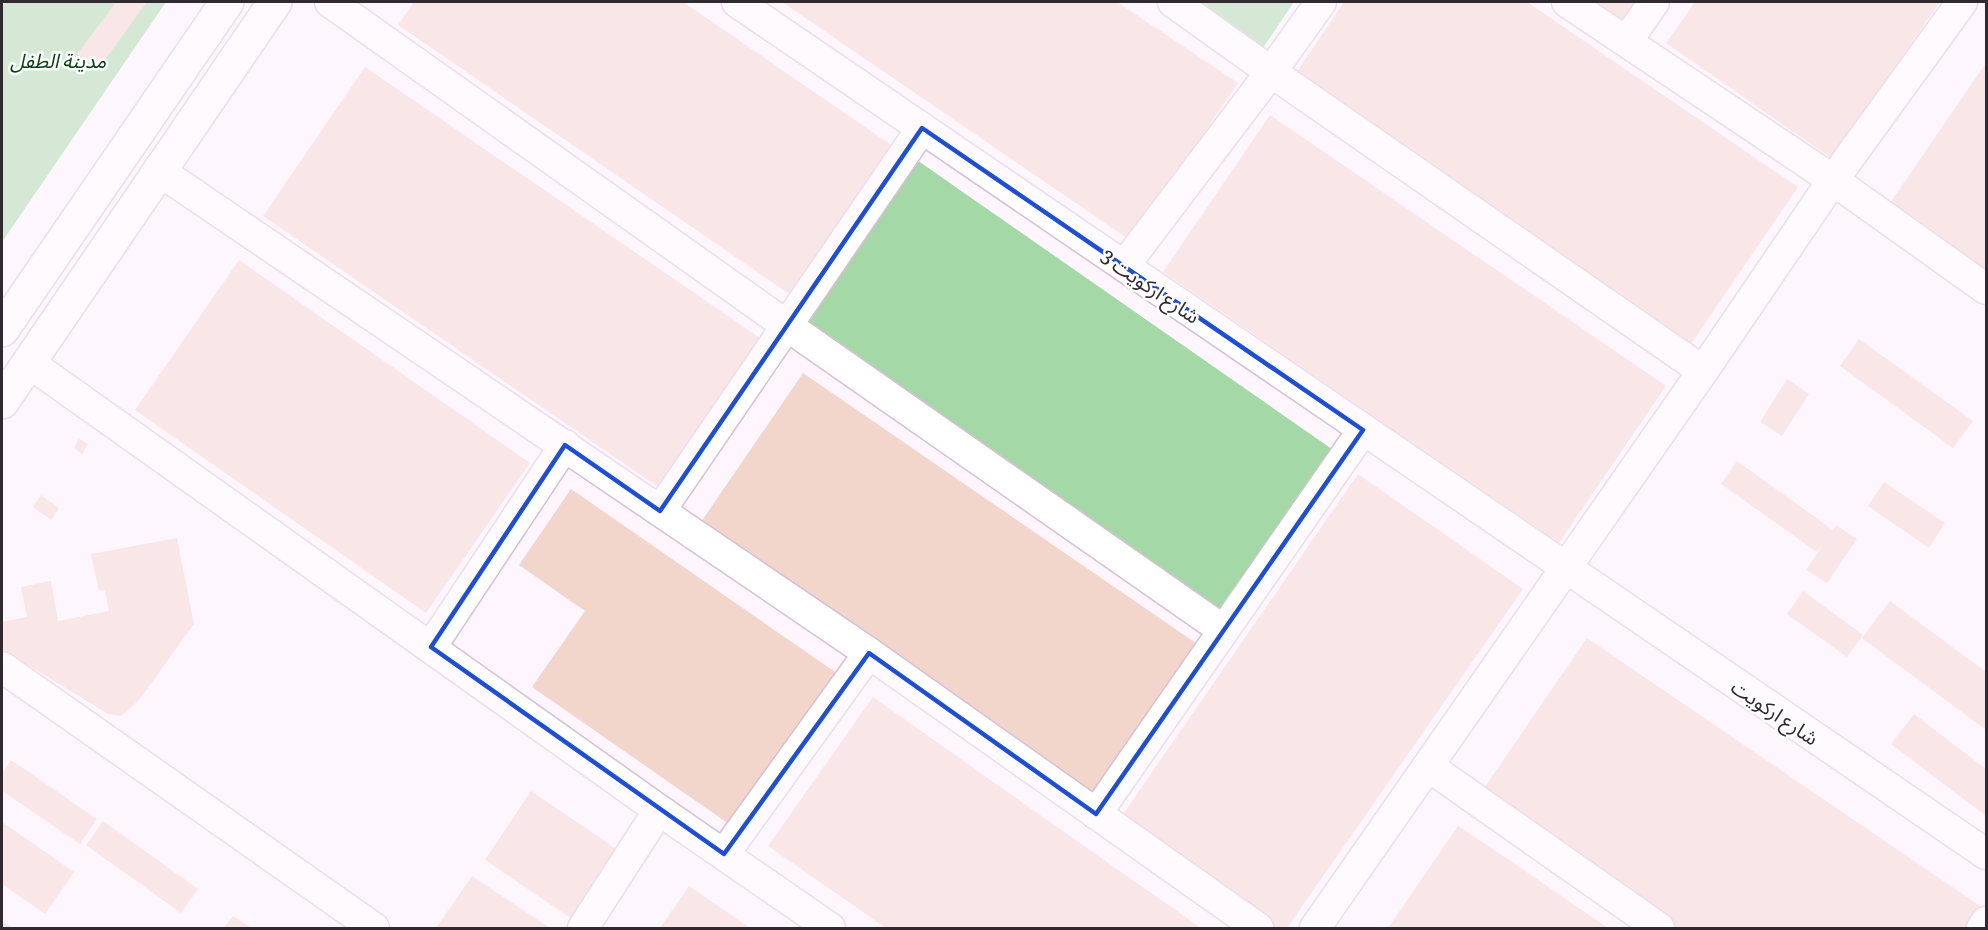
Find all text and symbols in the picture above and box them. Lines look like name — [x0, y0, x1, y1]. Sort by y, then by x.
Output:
park label: مدينة الطفل — [10, 44, 107, 74]
street label: شارع اركويت 3 — [1094, 241, 1207, 331]
street label: شارع اركويت — [1725, 671, 1826, 753]

